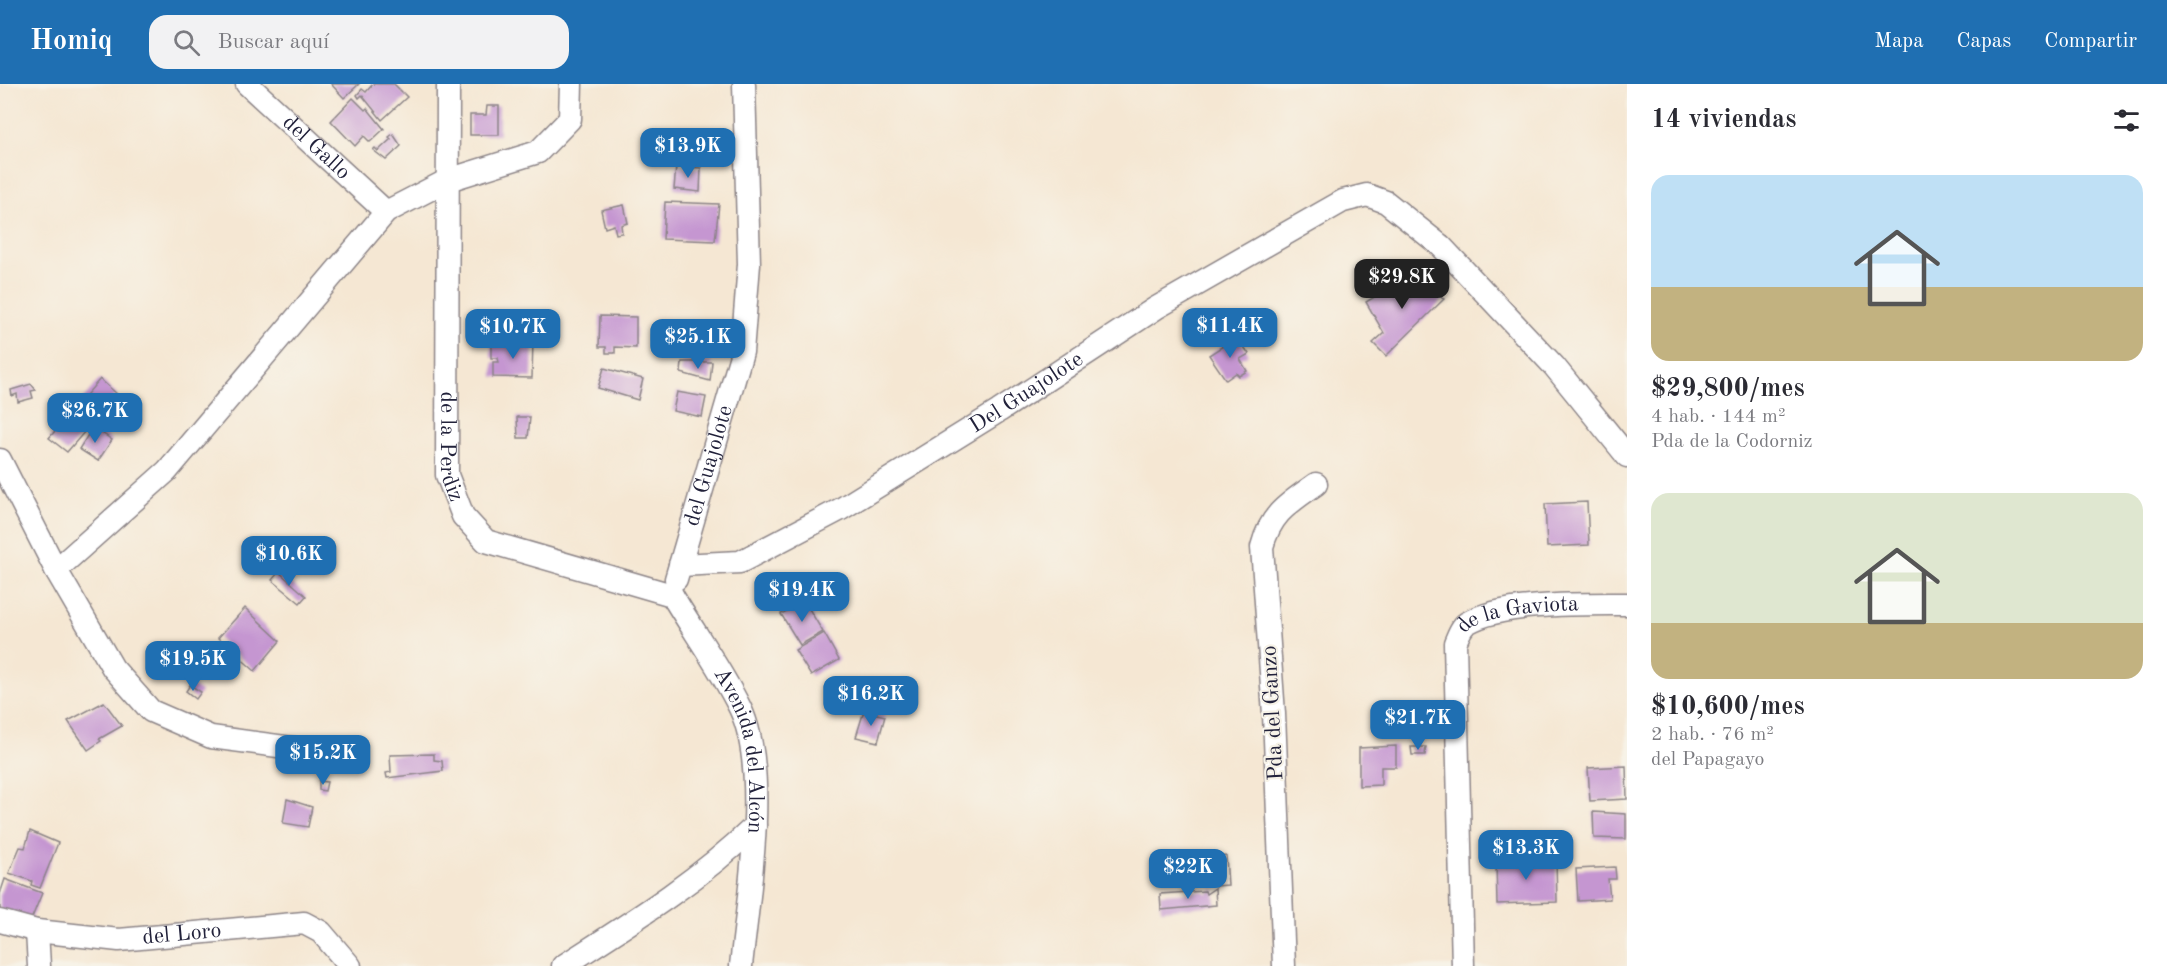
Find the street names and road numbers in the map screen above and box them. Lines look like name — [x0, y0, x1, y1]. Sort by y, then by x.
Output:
street label: del Gallo — [278, 111, 354, 184]
street label: Del Guajolote — [966, 348, 1087, 437]
street label: de la Perdiz — [436, 392, 467, 505]
street label: del Guajolote — [681, 403, 737, 529]
street label: de la Gaviota — [1452, 593, 1579, 637]
street label: Pda del Ganzo — [1258, 645, 1288, 781]
street label: Avenida del Alcón — [709, 664, 766, 834]
street label: del Loro — [141, 920, 222, 949]

